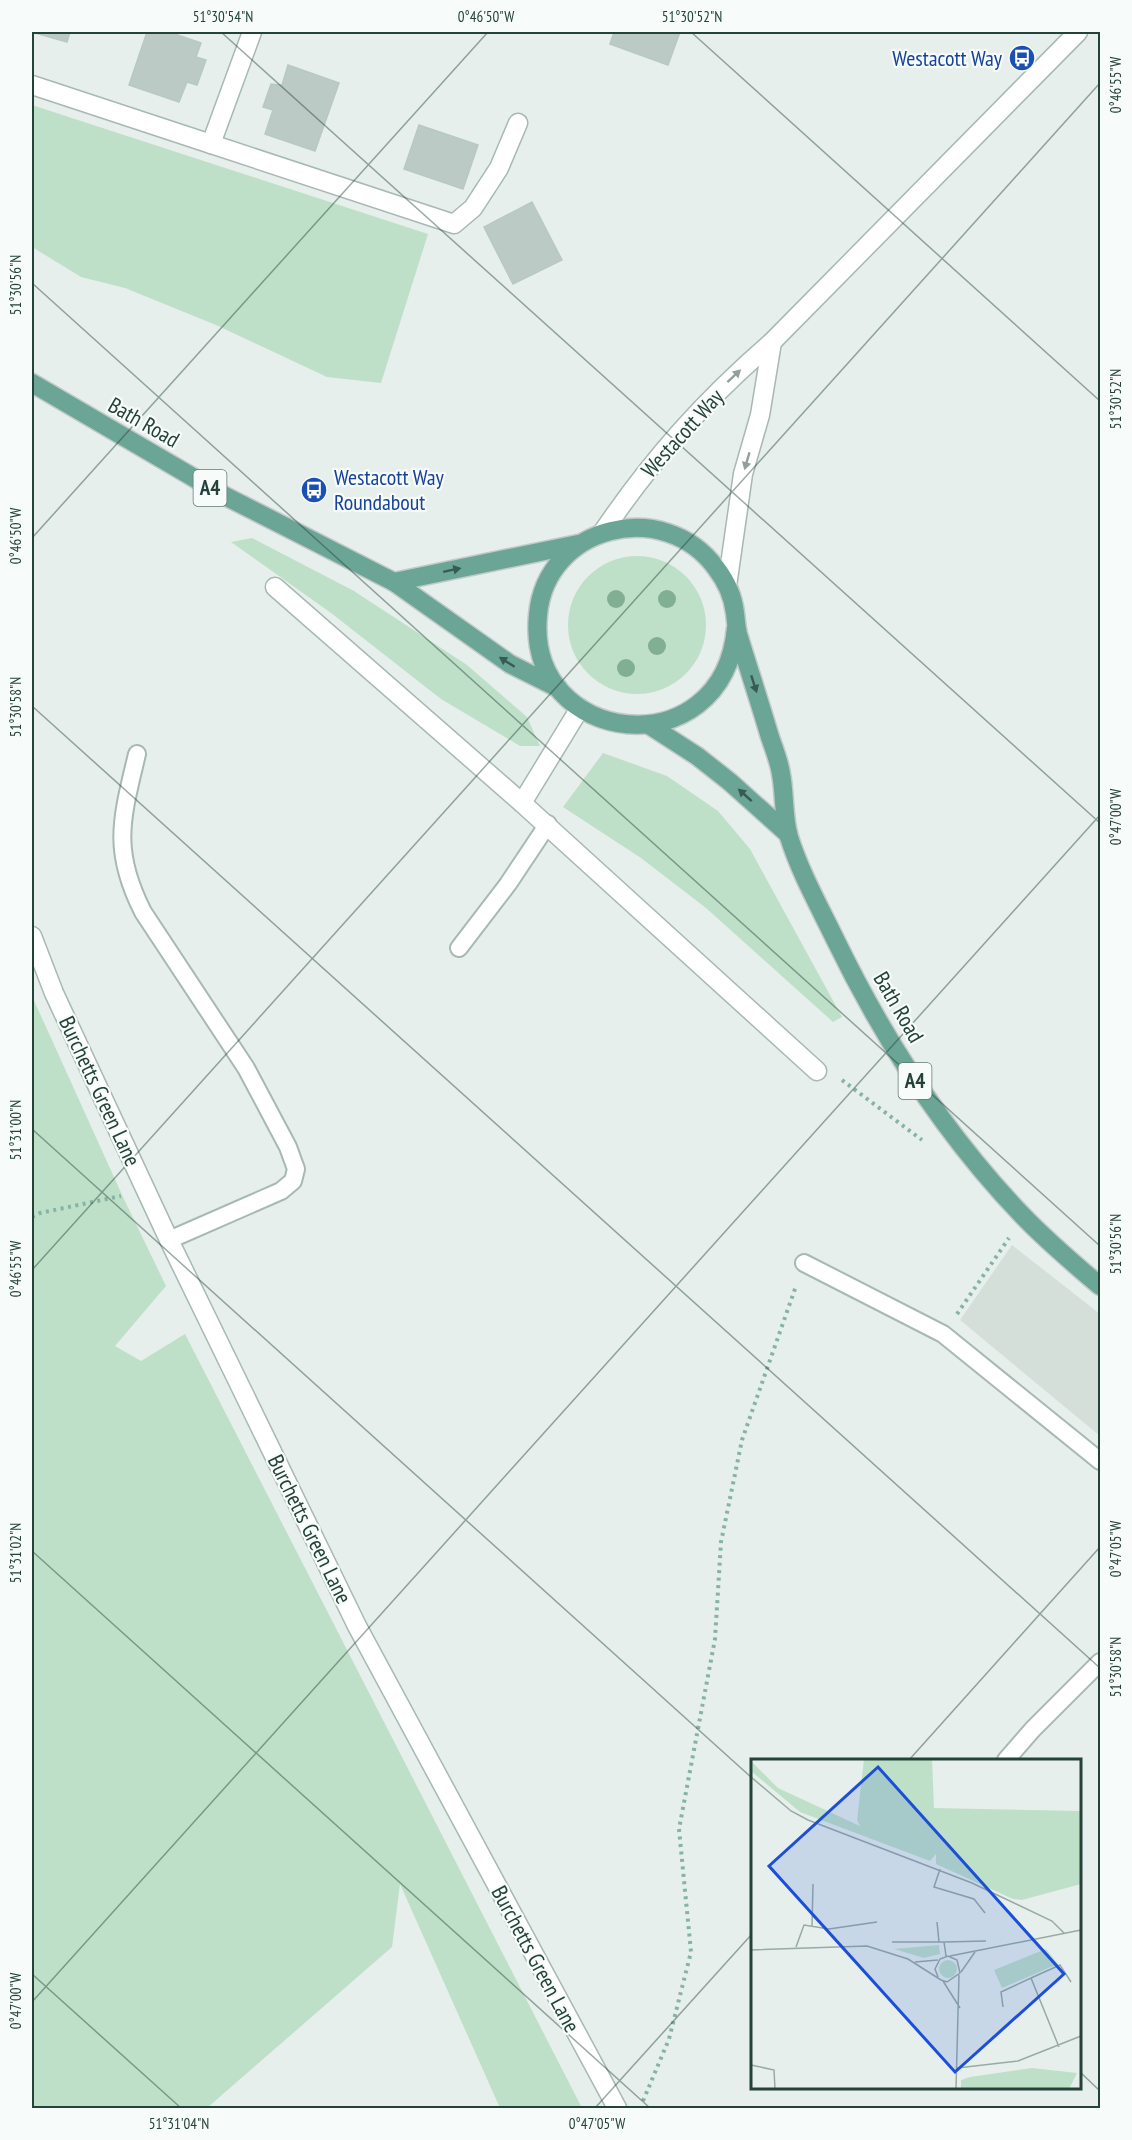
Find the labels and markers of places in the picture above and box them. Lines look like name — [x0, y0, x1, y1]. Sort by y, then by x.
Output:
bus stop icon: Westacott Way — [1007, 43, 1037, 73]
place label: Westacott Way — [892, 44, 1003, 72]
place label: Westacott Way Roundabout — [334, 463, 445, 516]
bus stop icon: Westacott Way Roundabout — [299, 475, 329, 505]

